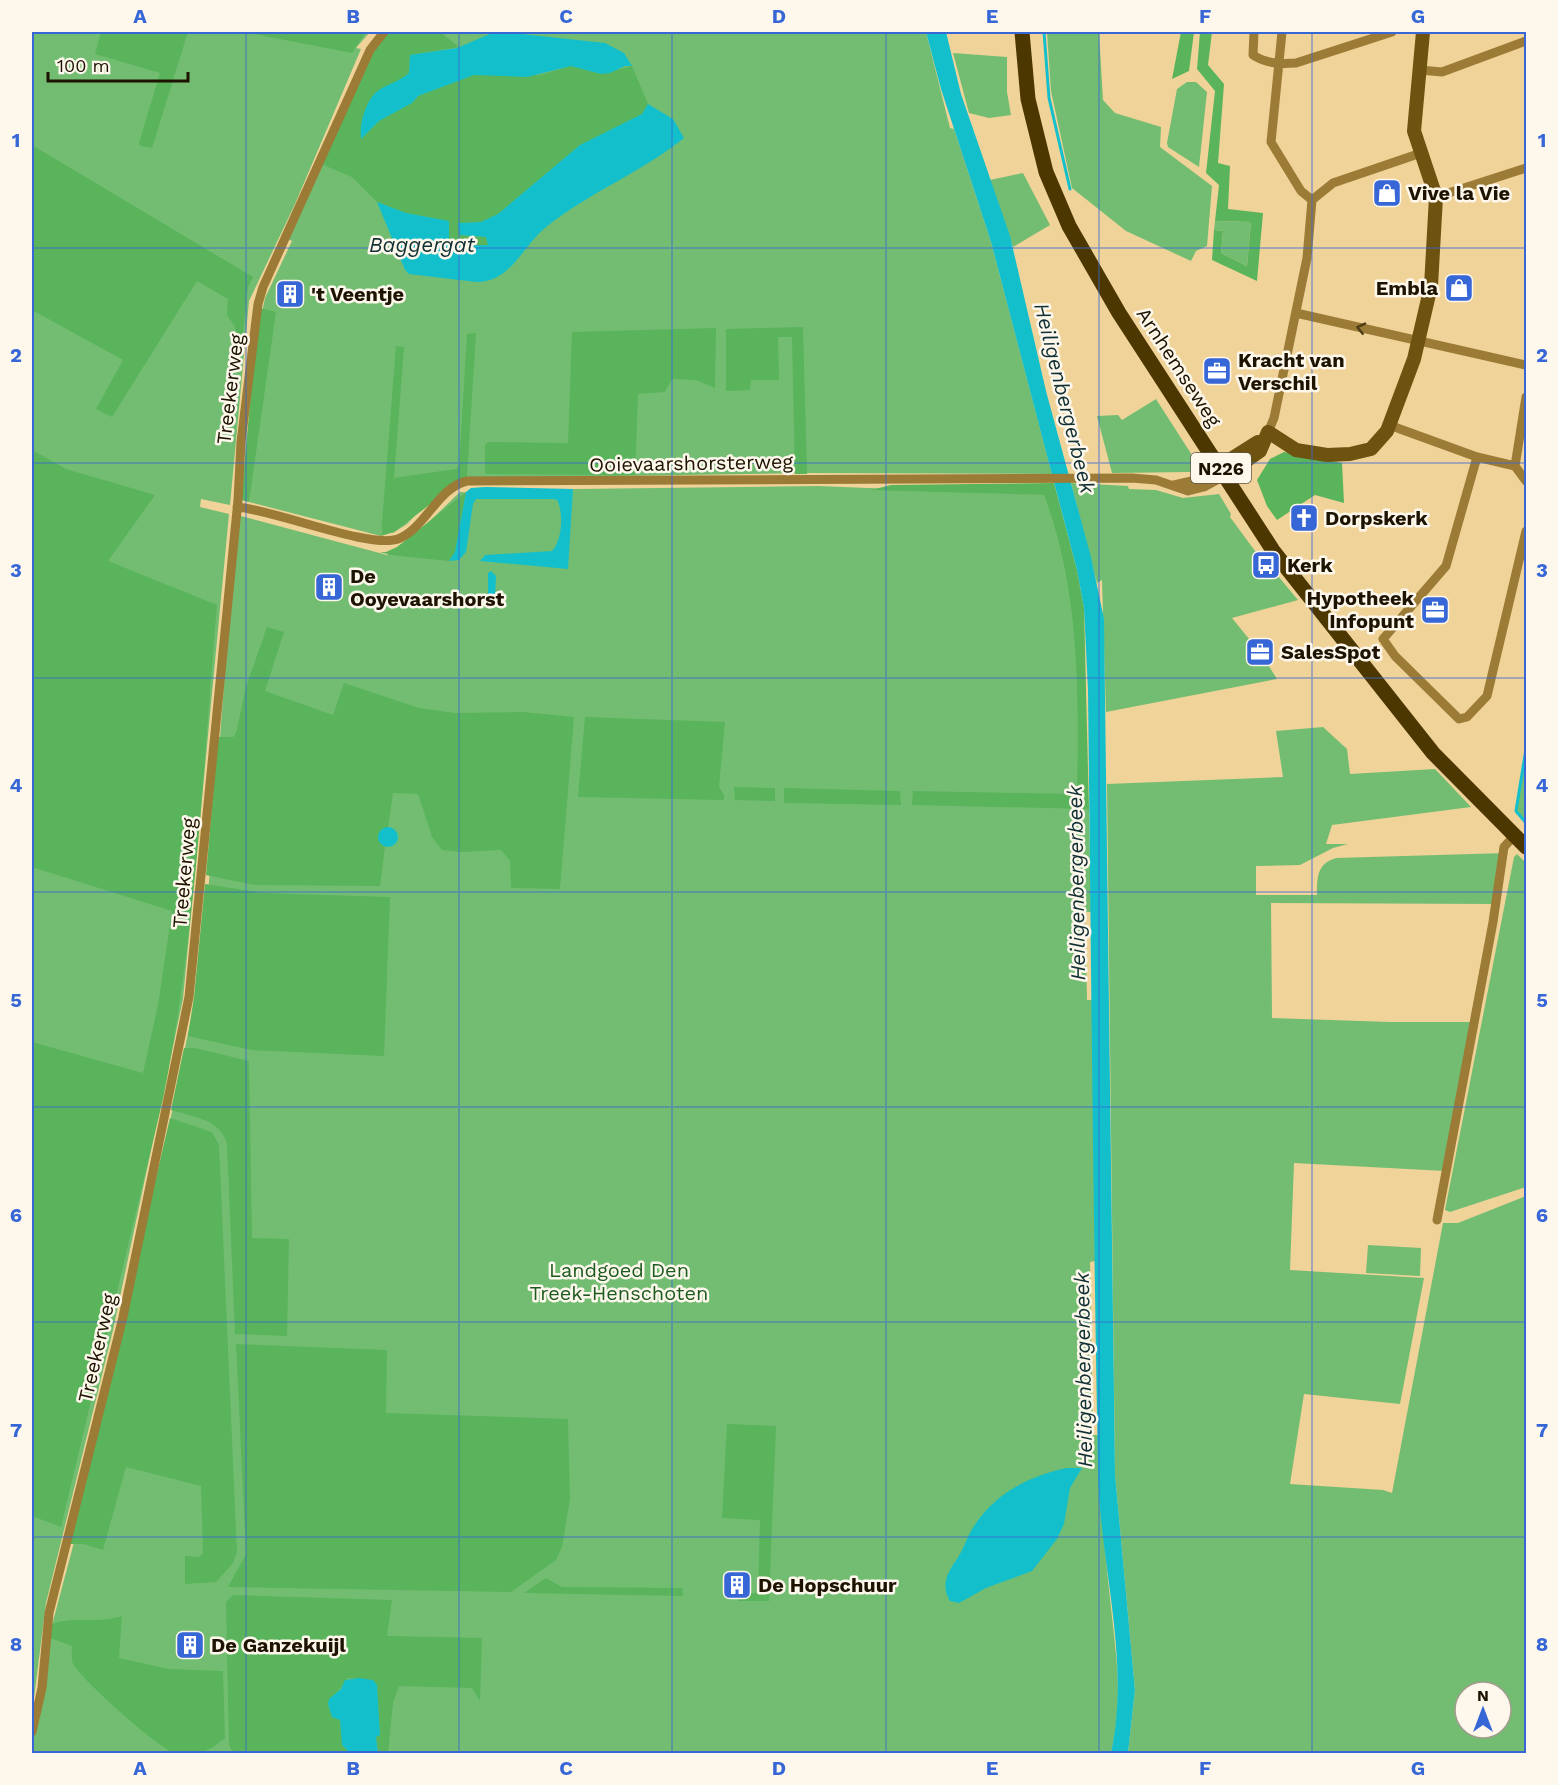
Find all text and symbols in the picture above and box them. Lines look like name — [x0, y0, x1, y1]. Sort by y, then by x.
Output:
text: A — [133, 4, 147, 28]
text: B — [346, 4, 360, 28]
text: C — [559, 4, 573, 28]
text: D — [772, 4, 786, 28]
text: E — [986, 4, 998, 28]
text: F — [1199, 4, 1211, 28]
text: G — [1411, 4, 1425, 28]
scale bar — [48, 45, 188, 83]
text: 100 m — [57, 55, 110, 76]
text: 1 — [12, 128, 20, 152]
text: 1 — [1538, 128, 1546, 152]
shop icon: Vive la Vie — [1371, 177, 1403, 209]
place label: Vive la Vie — [1408, 181, 1510, 205]
water label: Baggergat — [369, 232, 476, 257]
shop icon: Embla — [1443, 272, 1475, 304]
place label: Embla — [1376, 276, 1438, 300]
building icon: 't Veentje — [274, 278, 306, 310]
place label: 't Veentje — [311, 282, 404, 306]
water label: Heiligenbergerbeek — [1029, 300, 1101, 496]
street label: Arnhemseweg — [1132, 303, 1227, 431]
one-way arrow — [1356, 322, 1366, 335]
street label: Treekerweg — [211, 332, 249, 445]
text: 2 — [10, 343, 22, 367]
text: 2 — [1536, 343, 1548, 367]
place label: Kracht van Verschil — [1238, 348, 1345, 395]
office icon: Kracht van Verschil — [1201, 355, 1233, 387]
street label: Ooievaarshorsterweg — [589, 449, 794, 477]
road number: N226 — [1191, 453, 1251, 483]
church icon: Dorpskerk — [1288, 502, 1320, 534]
place label: Dorpskerk — [1325, 506, 1428, 530]
bus stop icon: Kerk — [1250, 549, 1282, 581]
place label: Kerk — [1287, 553, 1333, 577]
text: 3 — [10, 558, 22, 582]
text: 3 — [1536, 558, 1548, 582]
place label: De Ooyevaarshorst — [350, 564, 505, 611]
building icon: De Ooyevaarshorst — [313, 571, 345, 603]
place label: Hypotheek Infopunt — [1306, 586, 1415, 633]
office icon: Hypotheek Infopunt — [1419, 594, 1451, 626]
office icon: SalesSpot — [1244, 636, 1276, 668]
place label: SalesSpot — [1281, 640, 1380, 664]
text: 4 — [10, 773, 23, 797]
text: 4 — [1536, 773, 1549, 797]
water label: Heiligenbergerbeek — [1062, 784, 1090, 981]
street label: Treekerweg — [167, 816, 201, 929]
text: 5 — [10, 988, 22, 1012]
text: 5 — [1536, 988, 1548, 1012]
text: 6 — [10, 1203, 22, 1227]
text: 6 — [1536, 1203, 1548, 1227]
park label: Landgoed Den Treek-Henschoten — [530, 1258, 708, 1305]
water label: Heiligenbergerbeek — [1069, 1271, 1097, 1468]
street label: Treekerweg — [73, 1291, 121, 1405]
text: 7 — [10, 1418, 22, 1442]
text: 7 — [1536, 1418, 1548, 1442]
building icon: De Hopschuur — [721, 1569, 753, 1601]
place label: De Hopschuur — [758, 1573, 897, 1597]
building icon: De Ganzekuijl — [174, 1629, 206, 1661]
text: 8 — [10, 1632, 22, 1656]
text: 8 — [1536, 1632, 1548, 1656]
place label: De Ganzekuijl — [211, 1633, 346, 1657]
north arrow — [1453, 1680, 1513, 1740]
text: N — [1477, 1686, 1489, 1705]
text: A — [133, 1756, 147, 1780]
text: B — [346, 1756, 360, 1780]
text: C — [559, 1756, 573, 1780]
text: D — [772, 1756, 786, 1780]
text: E — [986, 1756, 998, 1780]
text: F — [1199, 1756, 1211, 1780]
text: G — [1411, 1756, 1425, 1780]

